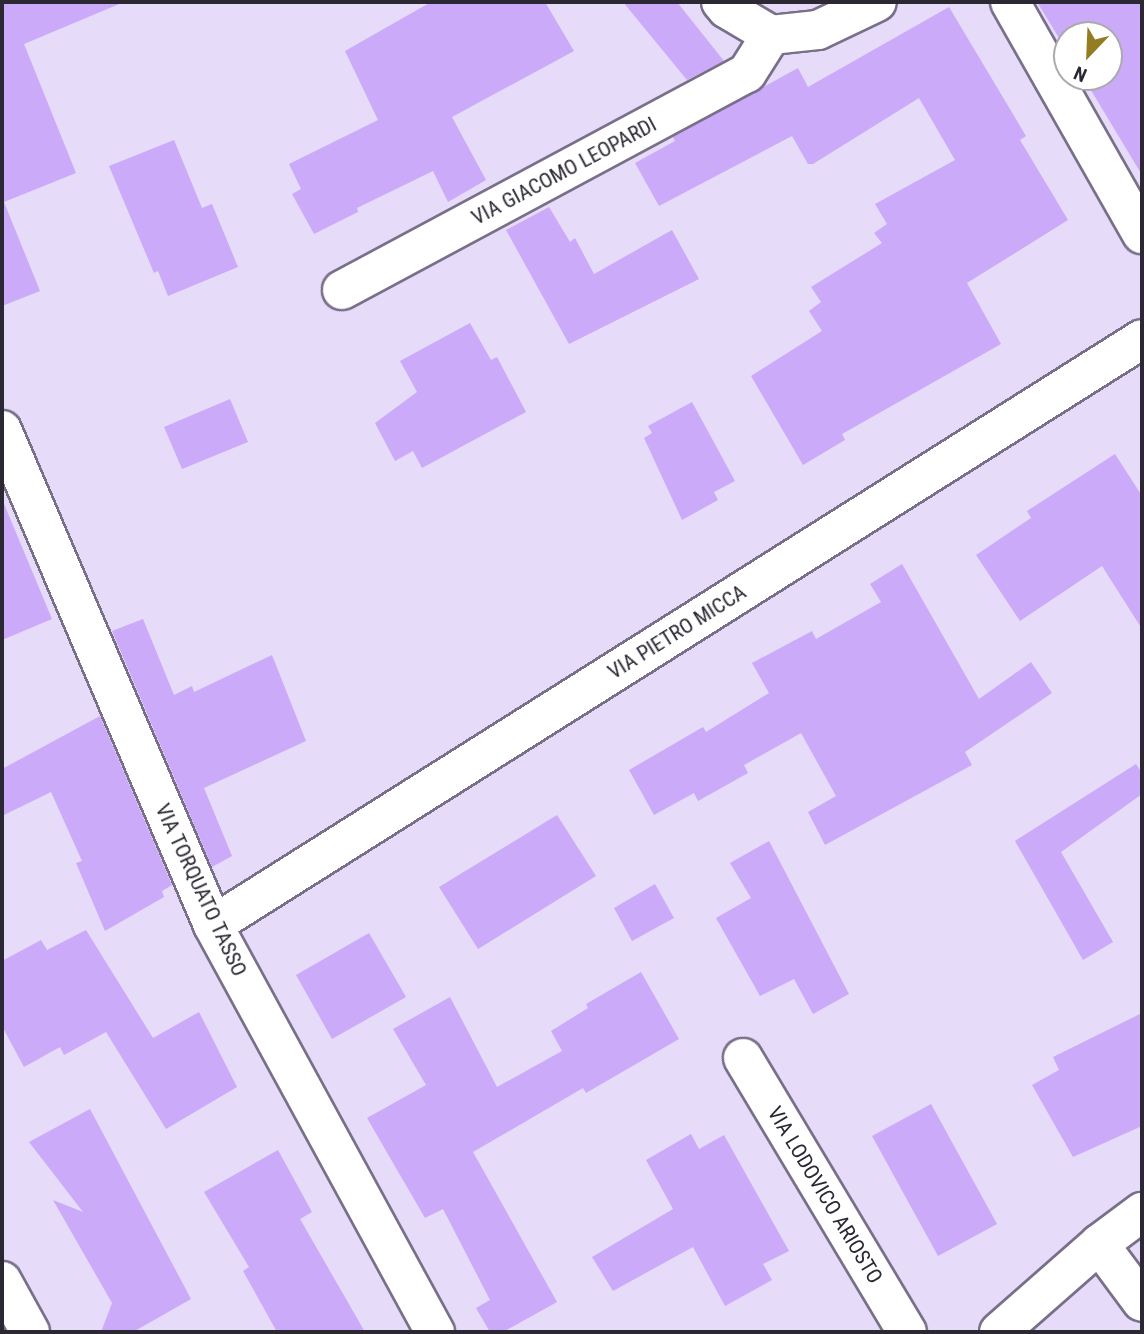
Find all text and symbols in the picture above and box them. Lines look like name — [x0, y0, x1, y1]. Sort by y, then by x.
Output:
north arrow — [1053, 21, 1123, 91]
text: N — [1071, 61, 1090, 87]
street label: VIA GIACOMO LEOPARDI — [467, 112, 661, 230]
street label: VIA PIETRO MICCA — [603, 579, 751, 685]
street label: VIA TORQUATO TASSO — [150, 799, 252, 981]
street label: VIA LODOVICO ARIOSTO — [762, 1102, 888, 1288]

